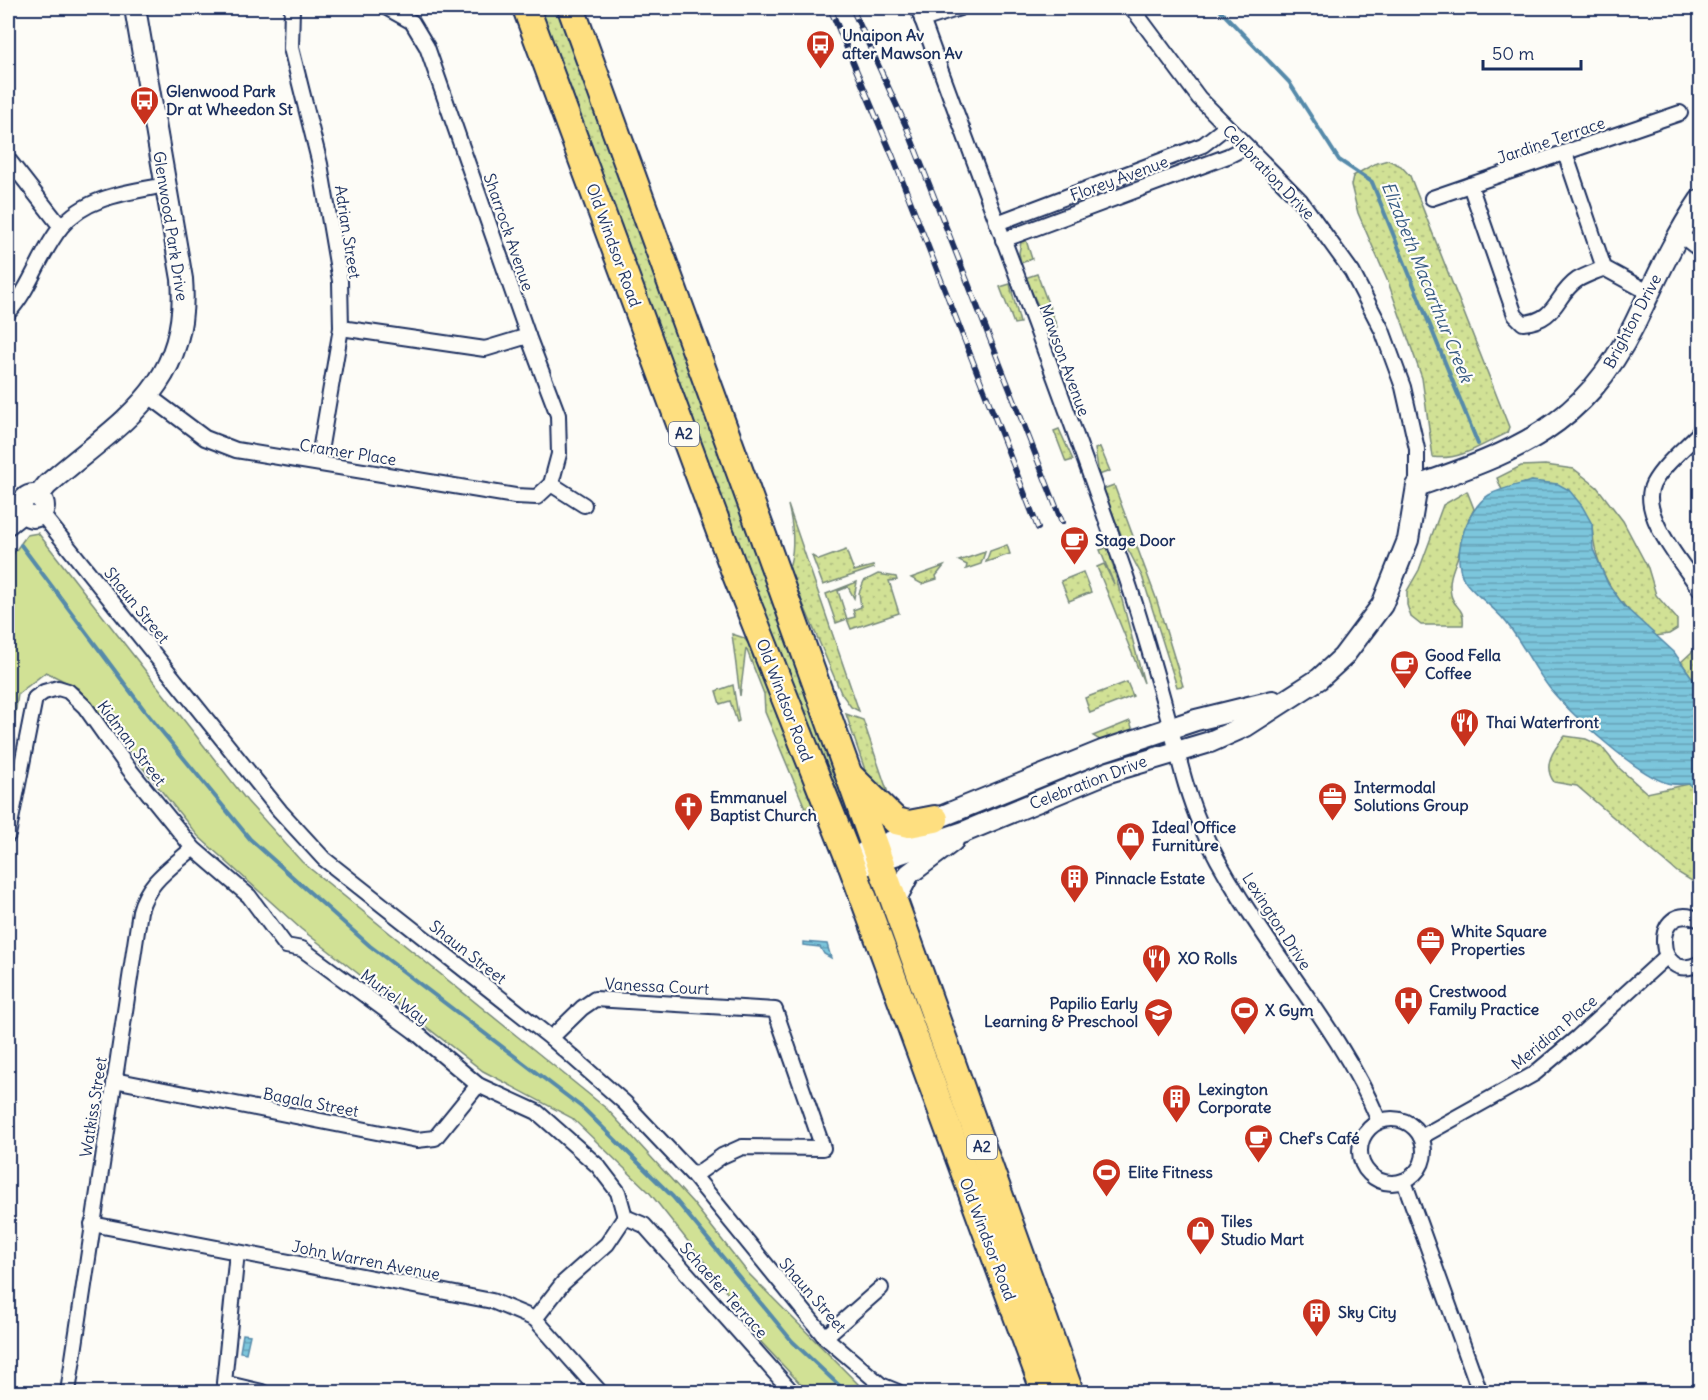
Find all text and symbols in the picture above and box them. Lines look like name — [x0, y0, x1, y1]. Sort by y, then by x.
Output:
place label: Unaipon Av after Mawson Av — [842, 25, 963, 63]
bus stop icon: Unaipon Av after Mawson Av — [805, 28, 837, 70]
scale bar — [1483, 33, 1580, 71]
text: 50 m — [1492, 42, 1534, 65]
place label: Glenwood Park Dr at Wheedon St — [166, 81, 293, 119]
bus stop icon: Glenwood Park Dr at Wheedon St — [129, 84, 161, 126]
street label: Jardine Terrace — [1495, 112, 1607, 168]
street label: Celebration Drive — [1219, 120, 1319, 224]
street label: Glenwood Park Drive — [149, 150, 193, 302]
street label: Florey Avenue — [1067, 151, 1171, 205]
street label: Sharrock Avenue — [480, 171, 538, 293]
water label: Elizabeth Macarthur Creek — [1377, 178, 1479, 387]
street label: Old Windsor Road — [582, 180, 646, 310]
street label: Adrian Street — [331, 184, 365, 281]
street label: Brighton Drive — [1599, 270, 1665, 372]
street label: Mawson Avenue — [1035, 301, 1095, 419]
road number: A2 — [669, 422, 699, 446]
street label: Cramer Place — [298, 434, 398, 470]
cafe icon: Stage Door — [1058, 524, 1090, 566]
place label: Stage Door — [1095, 530, 1176, 551]
street label: Shaun Street — [100, 563, 174, 648]
street label: Old Windsor Road — [752, 636, 818, 764]
place label: Good Fella Coffee — [1425, 645, 1501, 683]
cafe icon: Good Fella Coffee — [1388, 648, 1420, 690]
street label: Kidman Street — [93, 696, 171, 790]
restaurant icon: Thai Waterfront — [1449, 706, 1481, 748]
place label: Thai Waterfront — [1486, 712, 1599, 732]
street label: Celebration Drive — [1026, 750, 1150, 814]
place label: Intermodal Solutions Group — [1354, 777, 1469, 816]
office icon: Intermodal Solutions Group — [1317, 780, 1349, 822]
place label: Emmanuel Baptist Church — [710, 787, 817, 826]
church icon: Emmanuel Baptist Church — [673, 790, 705, 832]
place label: Ideal Office Furniture — [1152, 817, 1236, 855]
shop icon: Ideal Office Furniture — [1115, 820, 1147, 862]
building icon: Pinnacle Estate — [1058, 862, 1090, 904]
place label: Pinnacle Estate — [1095, 868, 1205, 888]
street label: Lexington Drive — [1238, 869, 1316, 973]
street label: Shaun Street — [425, 916, 511, 989]
place label: White Square Properties — [1451, 921, 1547, 960]
office icon: White Square Properties — [1414, 924, 1446, 966]
restaurant icon: XO Rolls — [1141, 942, 1173, 984]
place label: XO Rolls — [1178, 948, 1237, 968]
street label: Muriel Way — [357, 965, 433, 1029]
street label: Vanessa Court — [604, 973, 710, 999]
place label: Crestwood Family Practice — [1429, 981, 1540, 1020]
hospital icon: Crestwood Family Practice — [1392, 984, 1424, 1026]
street label: Meridian Place — [1507, 990, 1601, 1074]
place label: Papilio Early Learning & Preschool — [984, 993, 1138, 1032]
sports icon: X Gym — [1228, 994, 1260, 1036]
school or university icon: Papilio Early Learning & Preschool — [1143, 996, 1175, 1038]
place label: X Gym — [1265, 1000, 1313, 1021]
street label: Watkiss Street — [75, 1055, 111, 1159]
place label: Lexington Corporate — [1198, 1079, 1272, 1118]
building icon: Lexington Corporate — [1161, 1082, 1193, 1124]
street label: Bagala Street — [262, 1083, 361, 1121]
cafe icon: Chef's Café — [1242, 1122, 1274, 1164]
place label: Chef's Café — [1279, 1128, 1360, 1148]
road number: A2 — [967, 1135, 997, 1159]
sports icon: Elite Fitness — [1091, 1156, 1123, 1198]
place label: Elite Fitness — [1128, 1162, 1213, 1182]
street label: Old Windsor Road — [955, 1175, 1021, 1303]
place label: Tiles Studio Mart — [1221, 1211, 1305, 1249]
shop icon: Tiles Studio Mart — [1184, 1214, 1216, 1256]
street label: John Warren Avenue — [290, 1236, 442, 1284]
street label: Schaefer Terrace — [676, 1238, 772, 1342]
street label: Shaun Street — [775, 1254, 851, 1337]
building icon: Sky City — [1301, 1296, 1333, 1338]
place label: Sky City — [1338, 1302, 1397, 1323]

